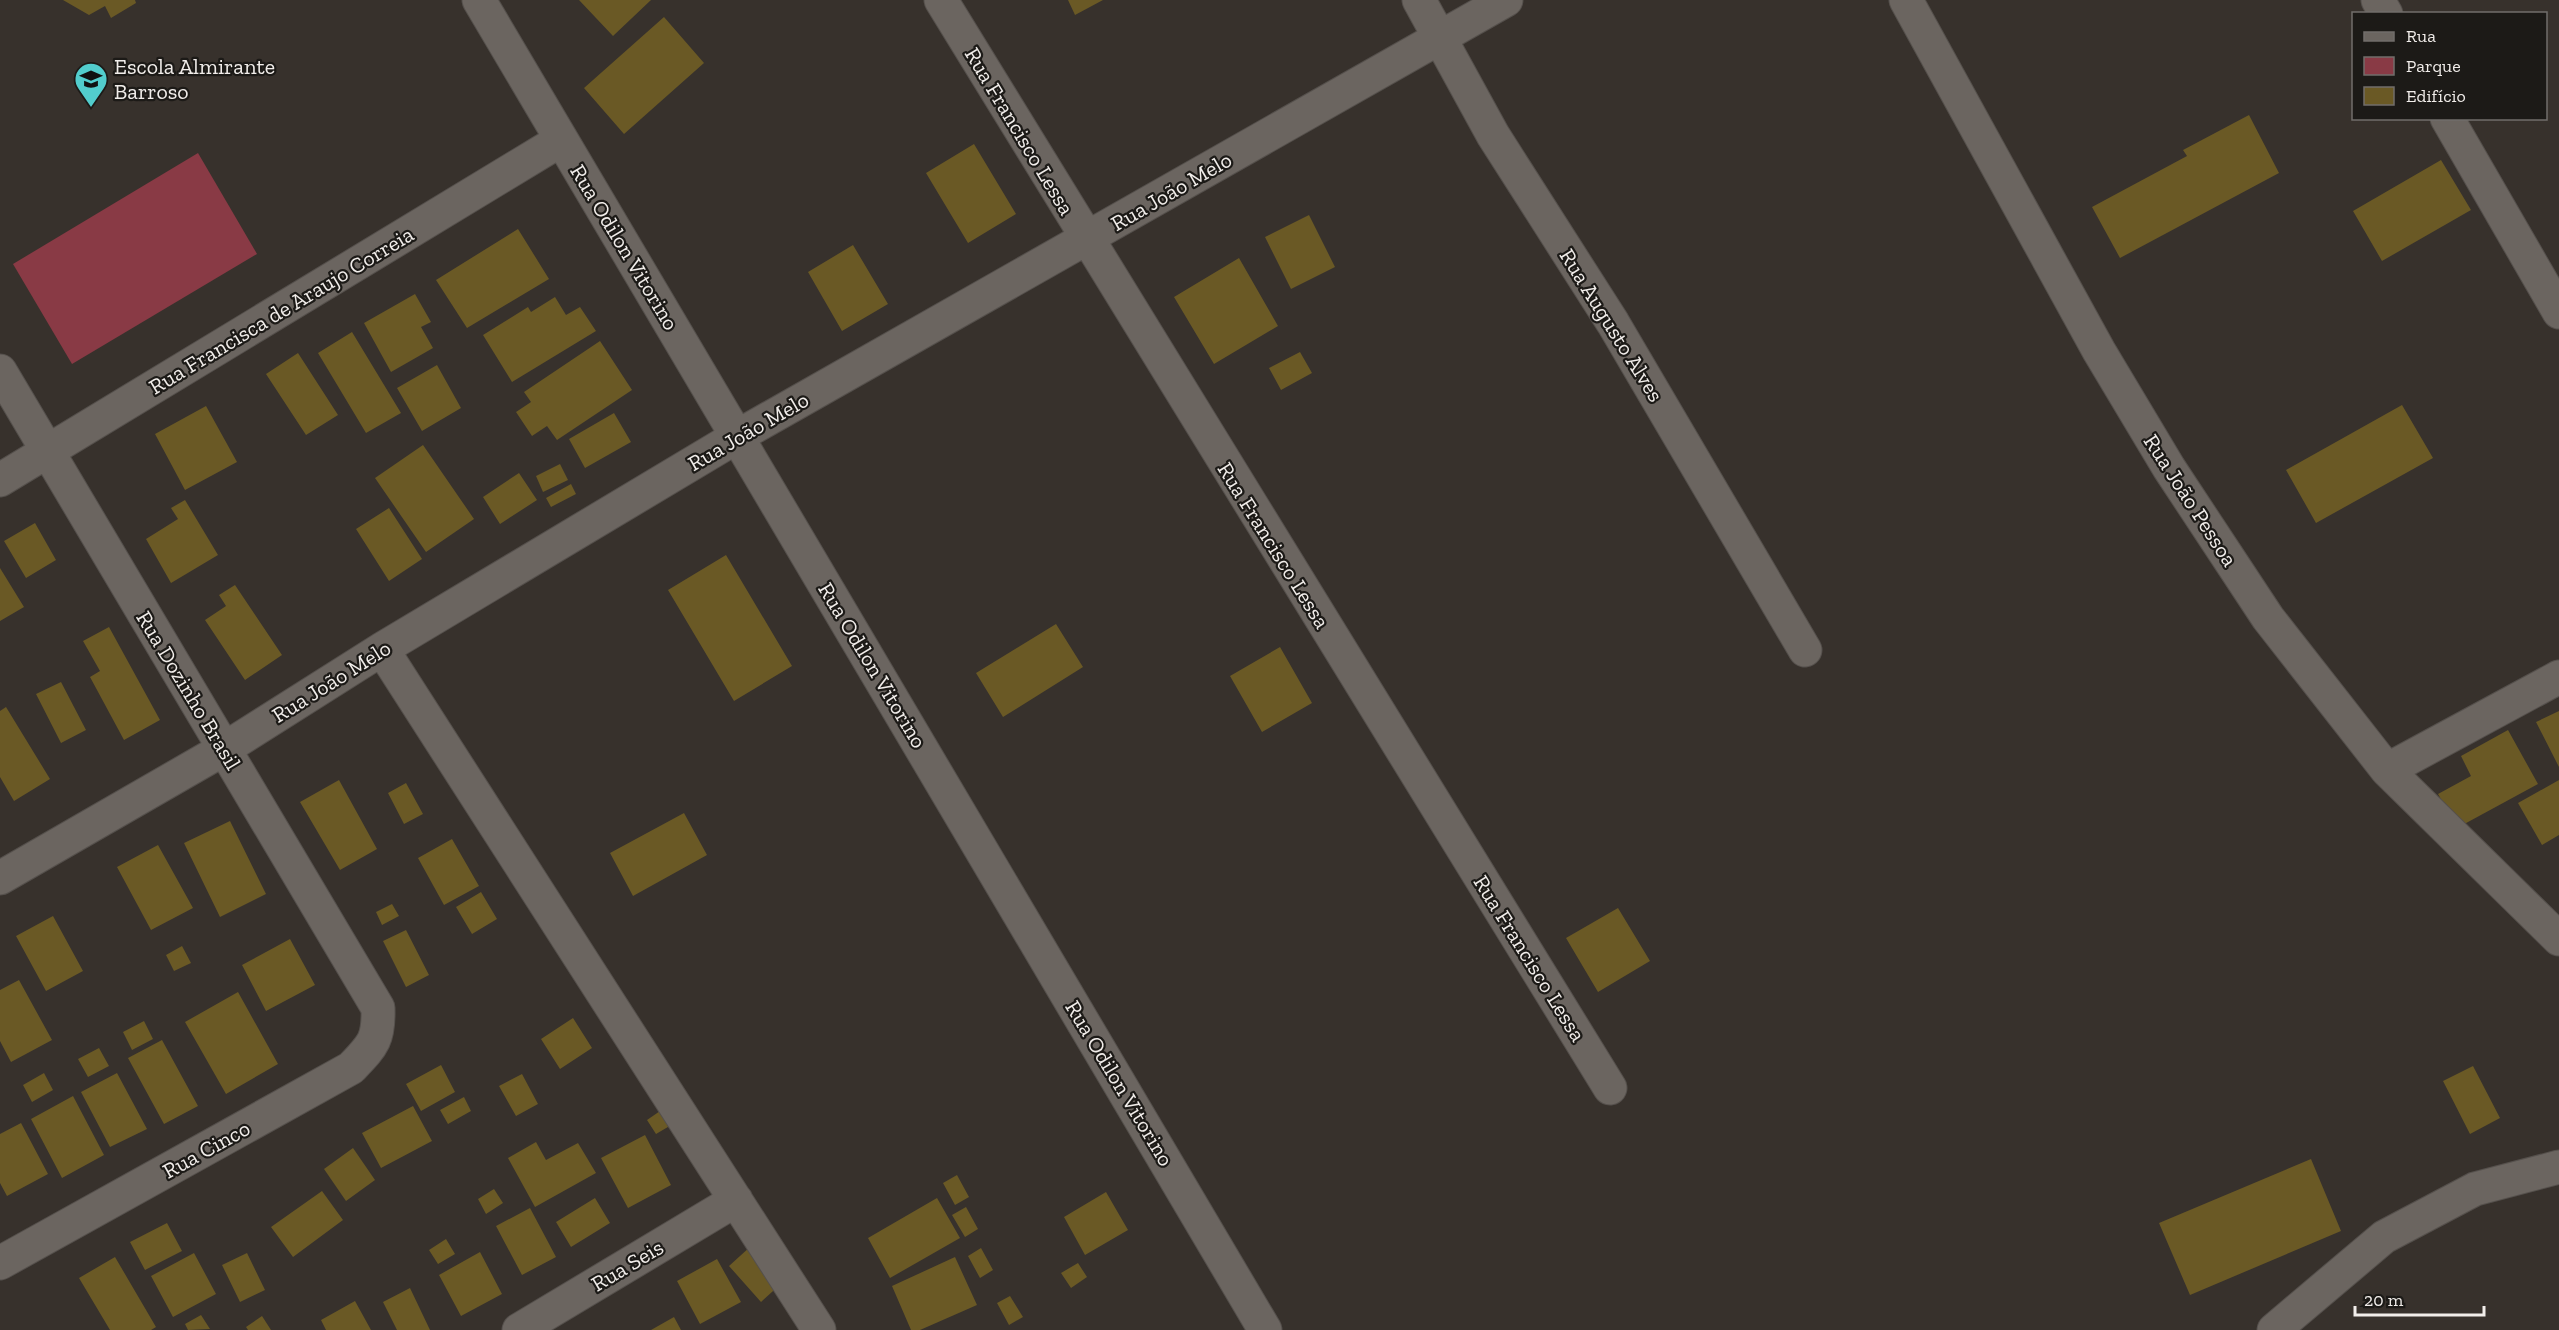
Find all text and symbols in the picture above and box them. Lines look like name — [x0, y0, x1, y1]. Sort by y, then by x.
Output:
legend — [2352, 12, 2547, 120]
text: Rua — [2406, 25, 2436, 47]
street label: Rua Francisco Lessa — [959, 42, 1080, 220]
place label: Escola Almirante Barroso — [114, 53, 275, 105]
text: Parque — [2406, 55, 2461, 77]
school or university icon: Escola Almirante Barroso — [73, 61, 109, 108]
text: Edifício — [2406, 85, 2466, 107]
street label: Rua João Melo — [1106, 146, 1237, 237]
street label: Rua Odilon Vitorino — [564, 160, 685, 335]
street label: Rua Francisca de Araujo Correia — [144, 220, 419, 400]
street label: Rua Augusto Alves — [1554, 244, 1670, 407]
street label: Rua João Melo — [683, 386, 814, 477]
street label: Rua João Pessoa — [2138, 429, 2244, 572]
street label: Rua Francisco Lessa — [1212, 457, 1336, 634]
street label: Rua Odilon Vitorino — [812, 578, 933, 753]
street label: Rua Dozinho Brasil — [130, 606, 247, 775]
street label: Rua João Melo — [267, 634, 396, 729]
street label: Rua Francisco Lessa — [1468, 870, 1592, 1047]
street label: Rua Odilon Vitorino — [1059, 996, 1180, 1171]
street label: Rua Cinco — [158, 1114, 255, 1185]
street label: Rua Seis — [586, 1233, 668, 1297]
scale bar — [2355, 1279, 2484, 1317]
text: 20 m — [2364, 1289, 2404, 1311]

